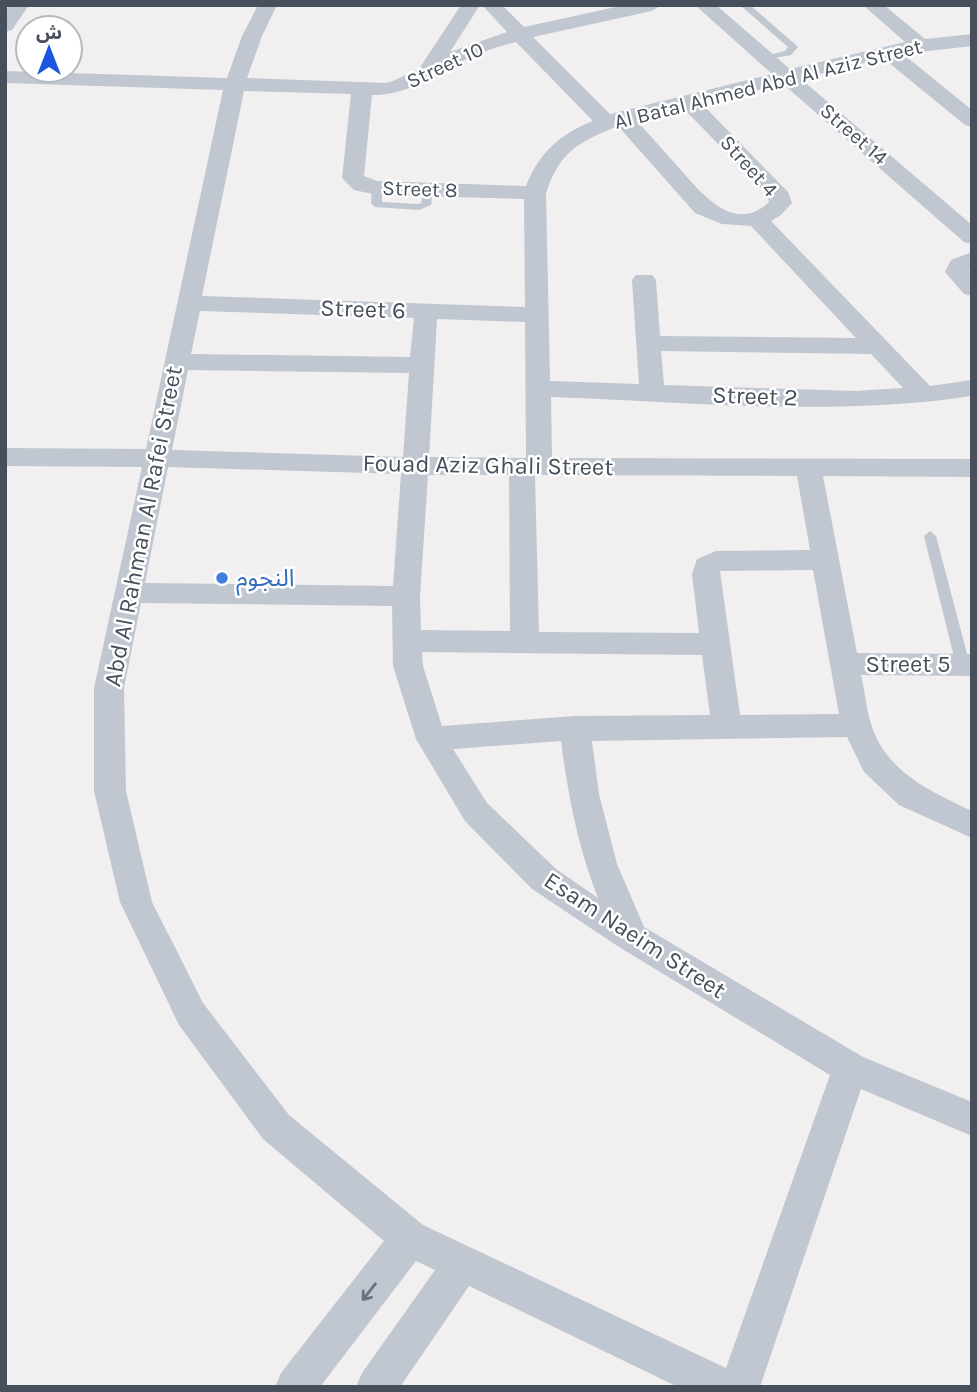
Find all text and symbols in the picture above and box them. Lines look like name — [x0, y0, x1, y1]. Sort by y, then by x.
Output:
north arrow — [14, 14, 84, 84]
text: ش — [36, 22, 62, 44]
street label: Al Batal Ahmed Abd Al Aziz Street — [612, 34, 924, 134]
street label: Street 10 — [403, 37, 487, 93]
street label: Street 14 — [815, 98, 893, 170]
street label: Street 4 — [715, 130, 783, 202]
street label: Street 8 — [382, 176, 458, 202]
street label: Street 6 — [320, 294, 406, 324]
street label: Abd Al Rahman Al Rafei Street — [98, 363, 188, 689]
street label: Street 2 — [712, 381, 798, 411]
street label: Fouad Aziz Ghali Street — [362, 449, 614, 481]
place label: النجوم — [236, 564, 294, 596]
marker: النجوم — [214, 570, 230, 586]
street label: Street 5 — [865, 650, 951, 678]
street label: Esam Naeim Street — [539, 866, 731, 1004]
one-way arrow — [361, 1282, 376, 1301]

